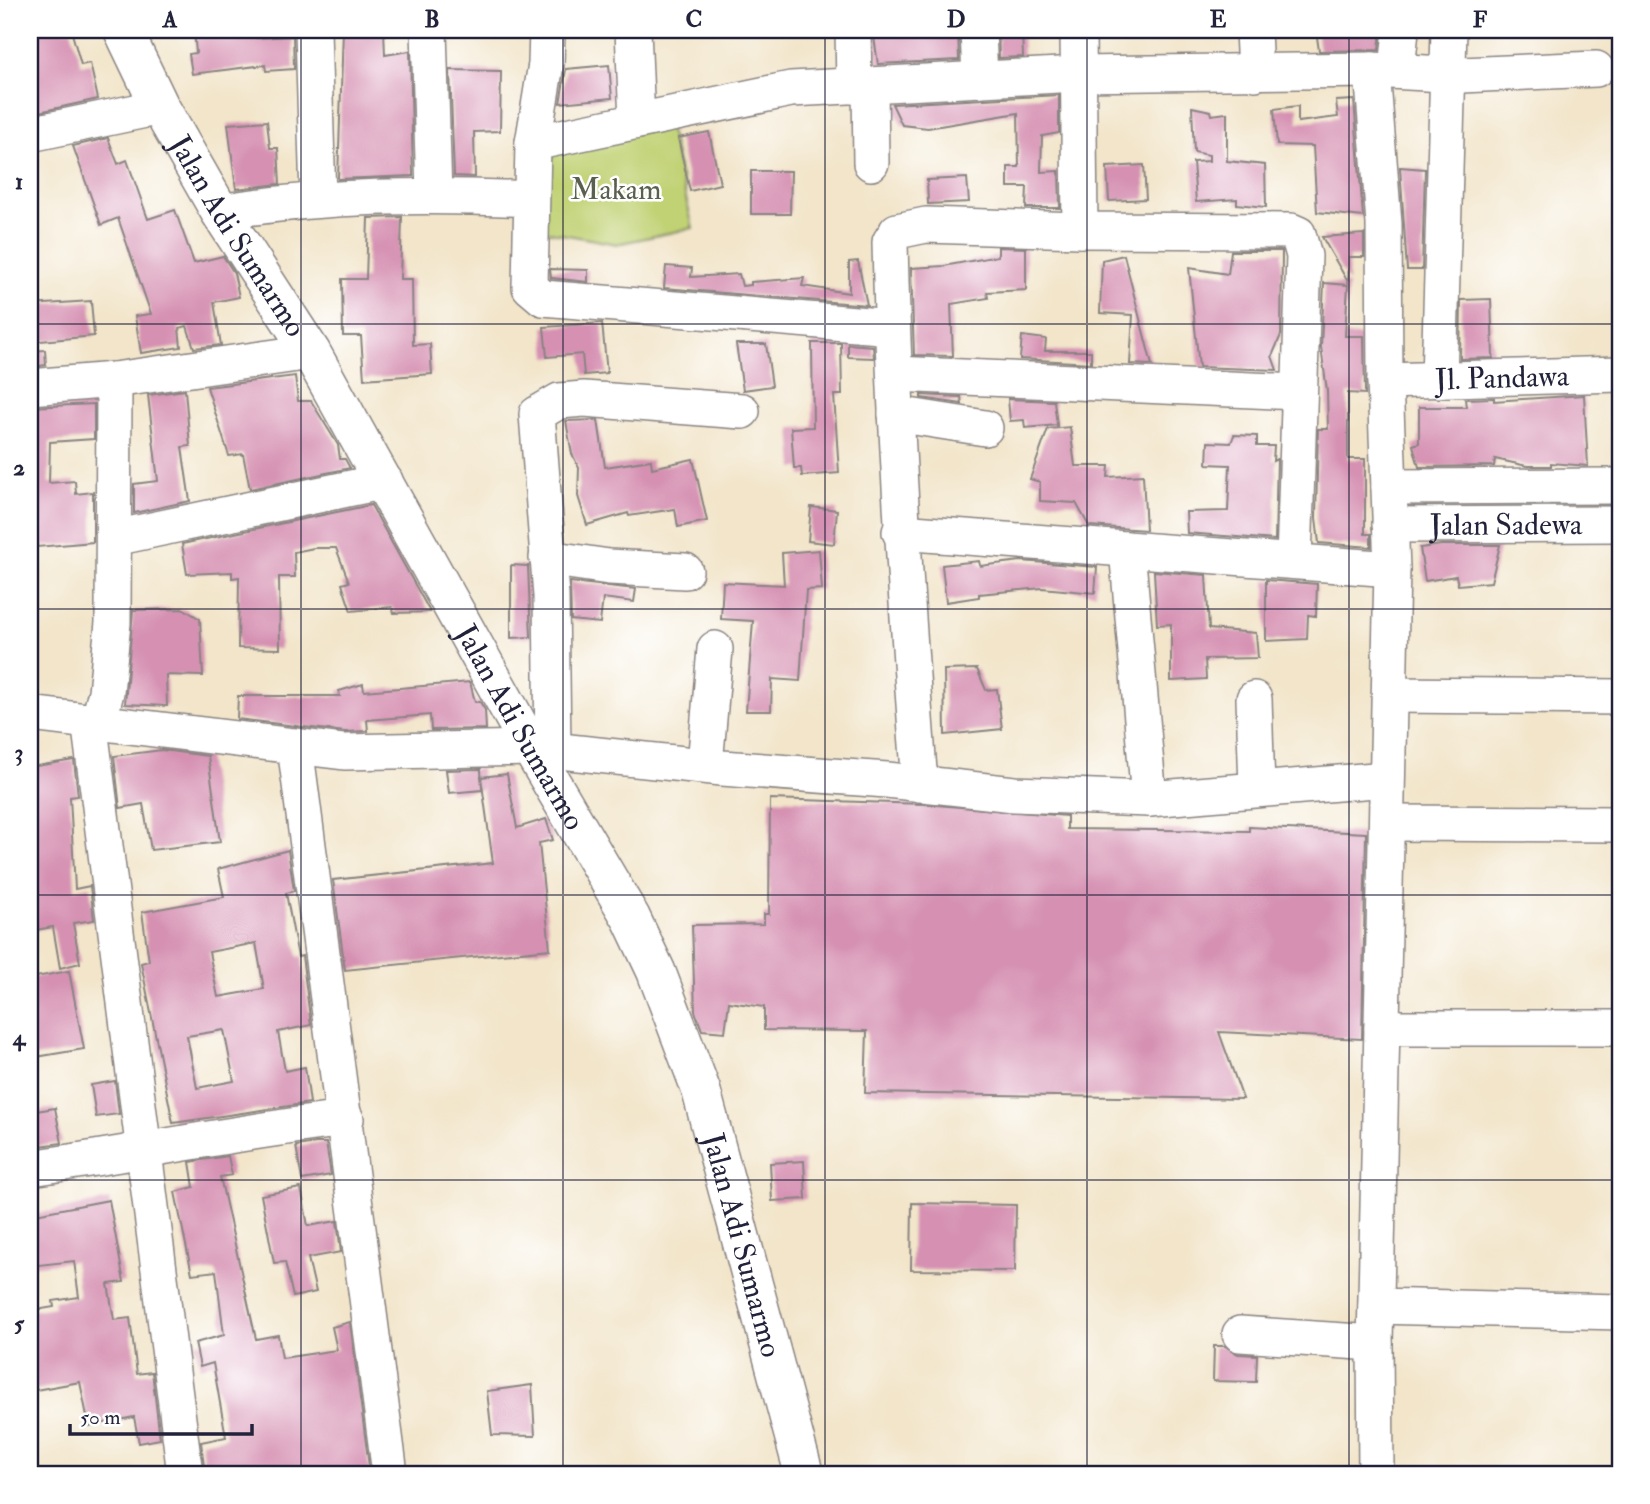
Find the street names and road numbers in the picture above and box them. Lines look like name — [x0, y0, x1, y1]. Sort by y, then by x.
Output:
street label: Jalan Adi Sumarmo — [161, 128, 314, 343]
street label: Jl. Pandawa — [1433, 357, 1570, 398]
street label: Jalan Sadewa — [1429, 506, 1583, 543]
street label: Jalan Adi Sumarmo — [447, 617, 594, 837]
street label: Jalan Adi Sumarmo — [695, 1128, 790, 1361]

